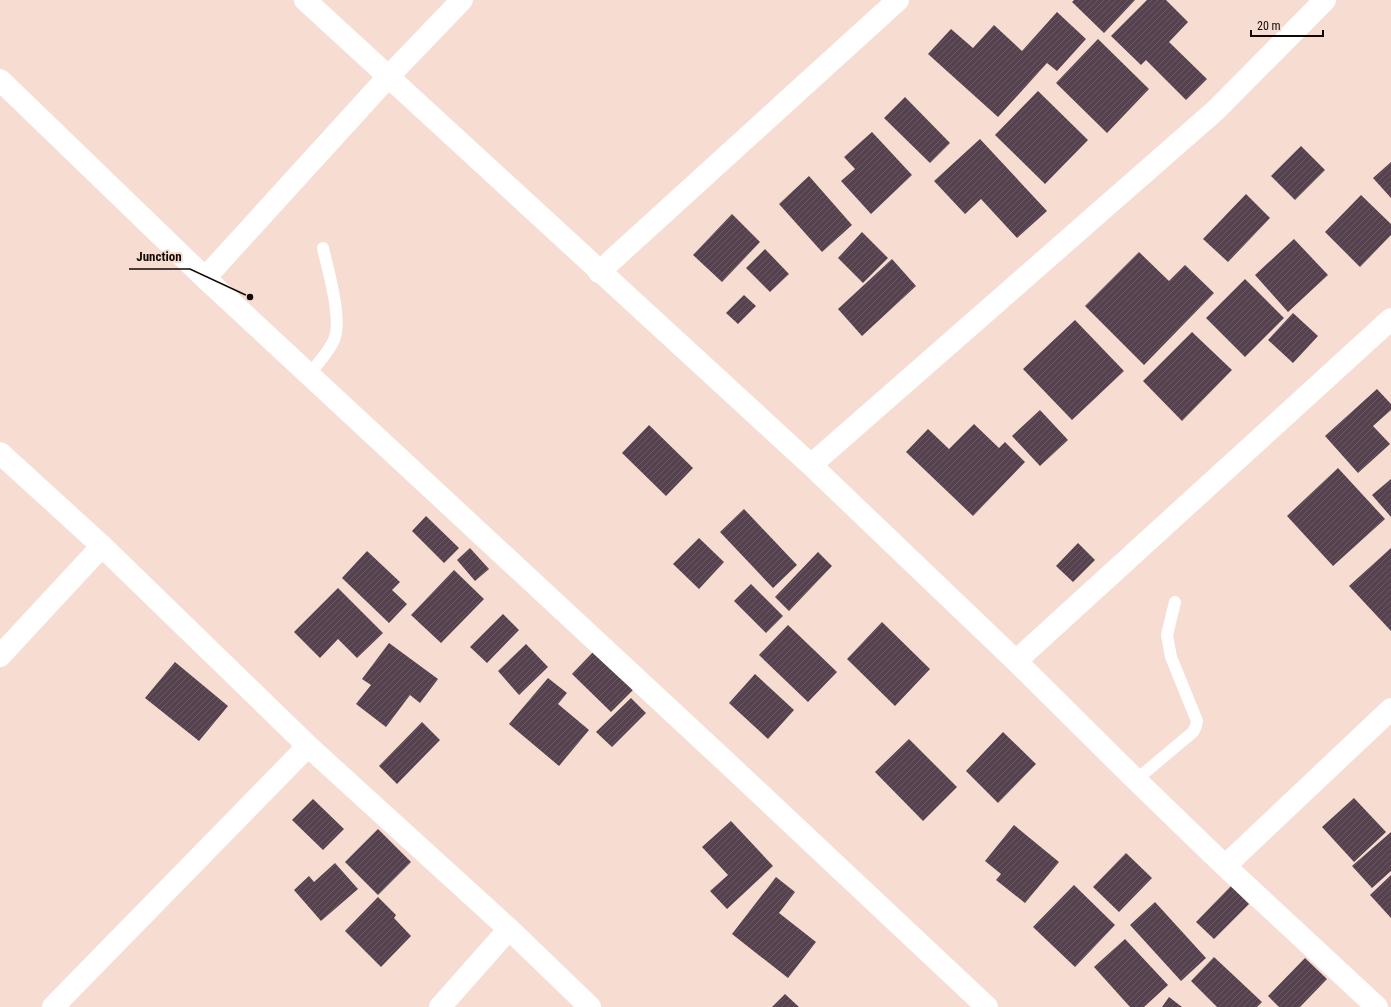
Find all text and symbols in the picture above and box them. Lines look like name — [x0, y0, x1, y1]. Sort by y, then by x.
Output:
scale bar — [1251, 12, 1323, 38]
text: 20 m — [1257, 19, 1281, 33]
callout: Junction — [129, 244, 190, 269]
text: Junction — [136, 249, 182, 264]

